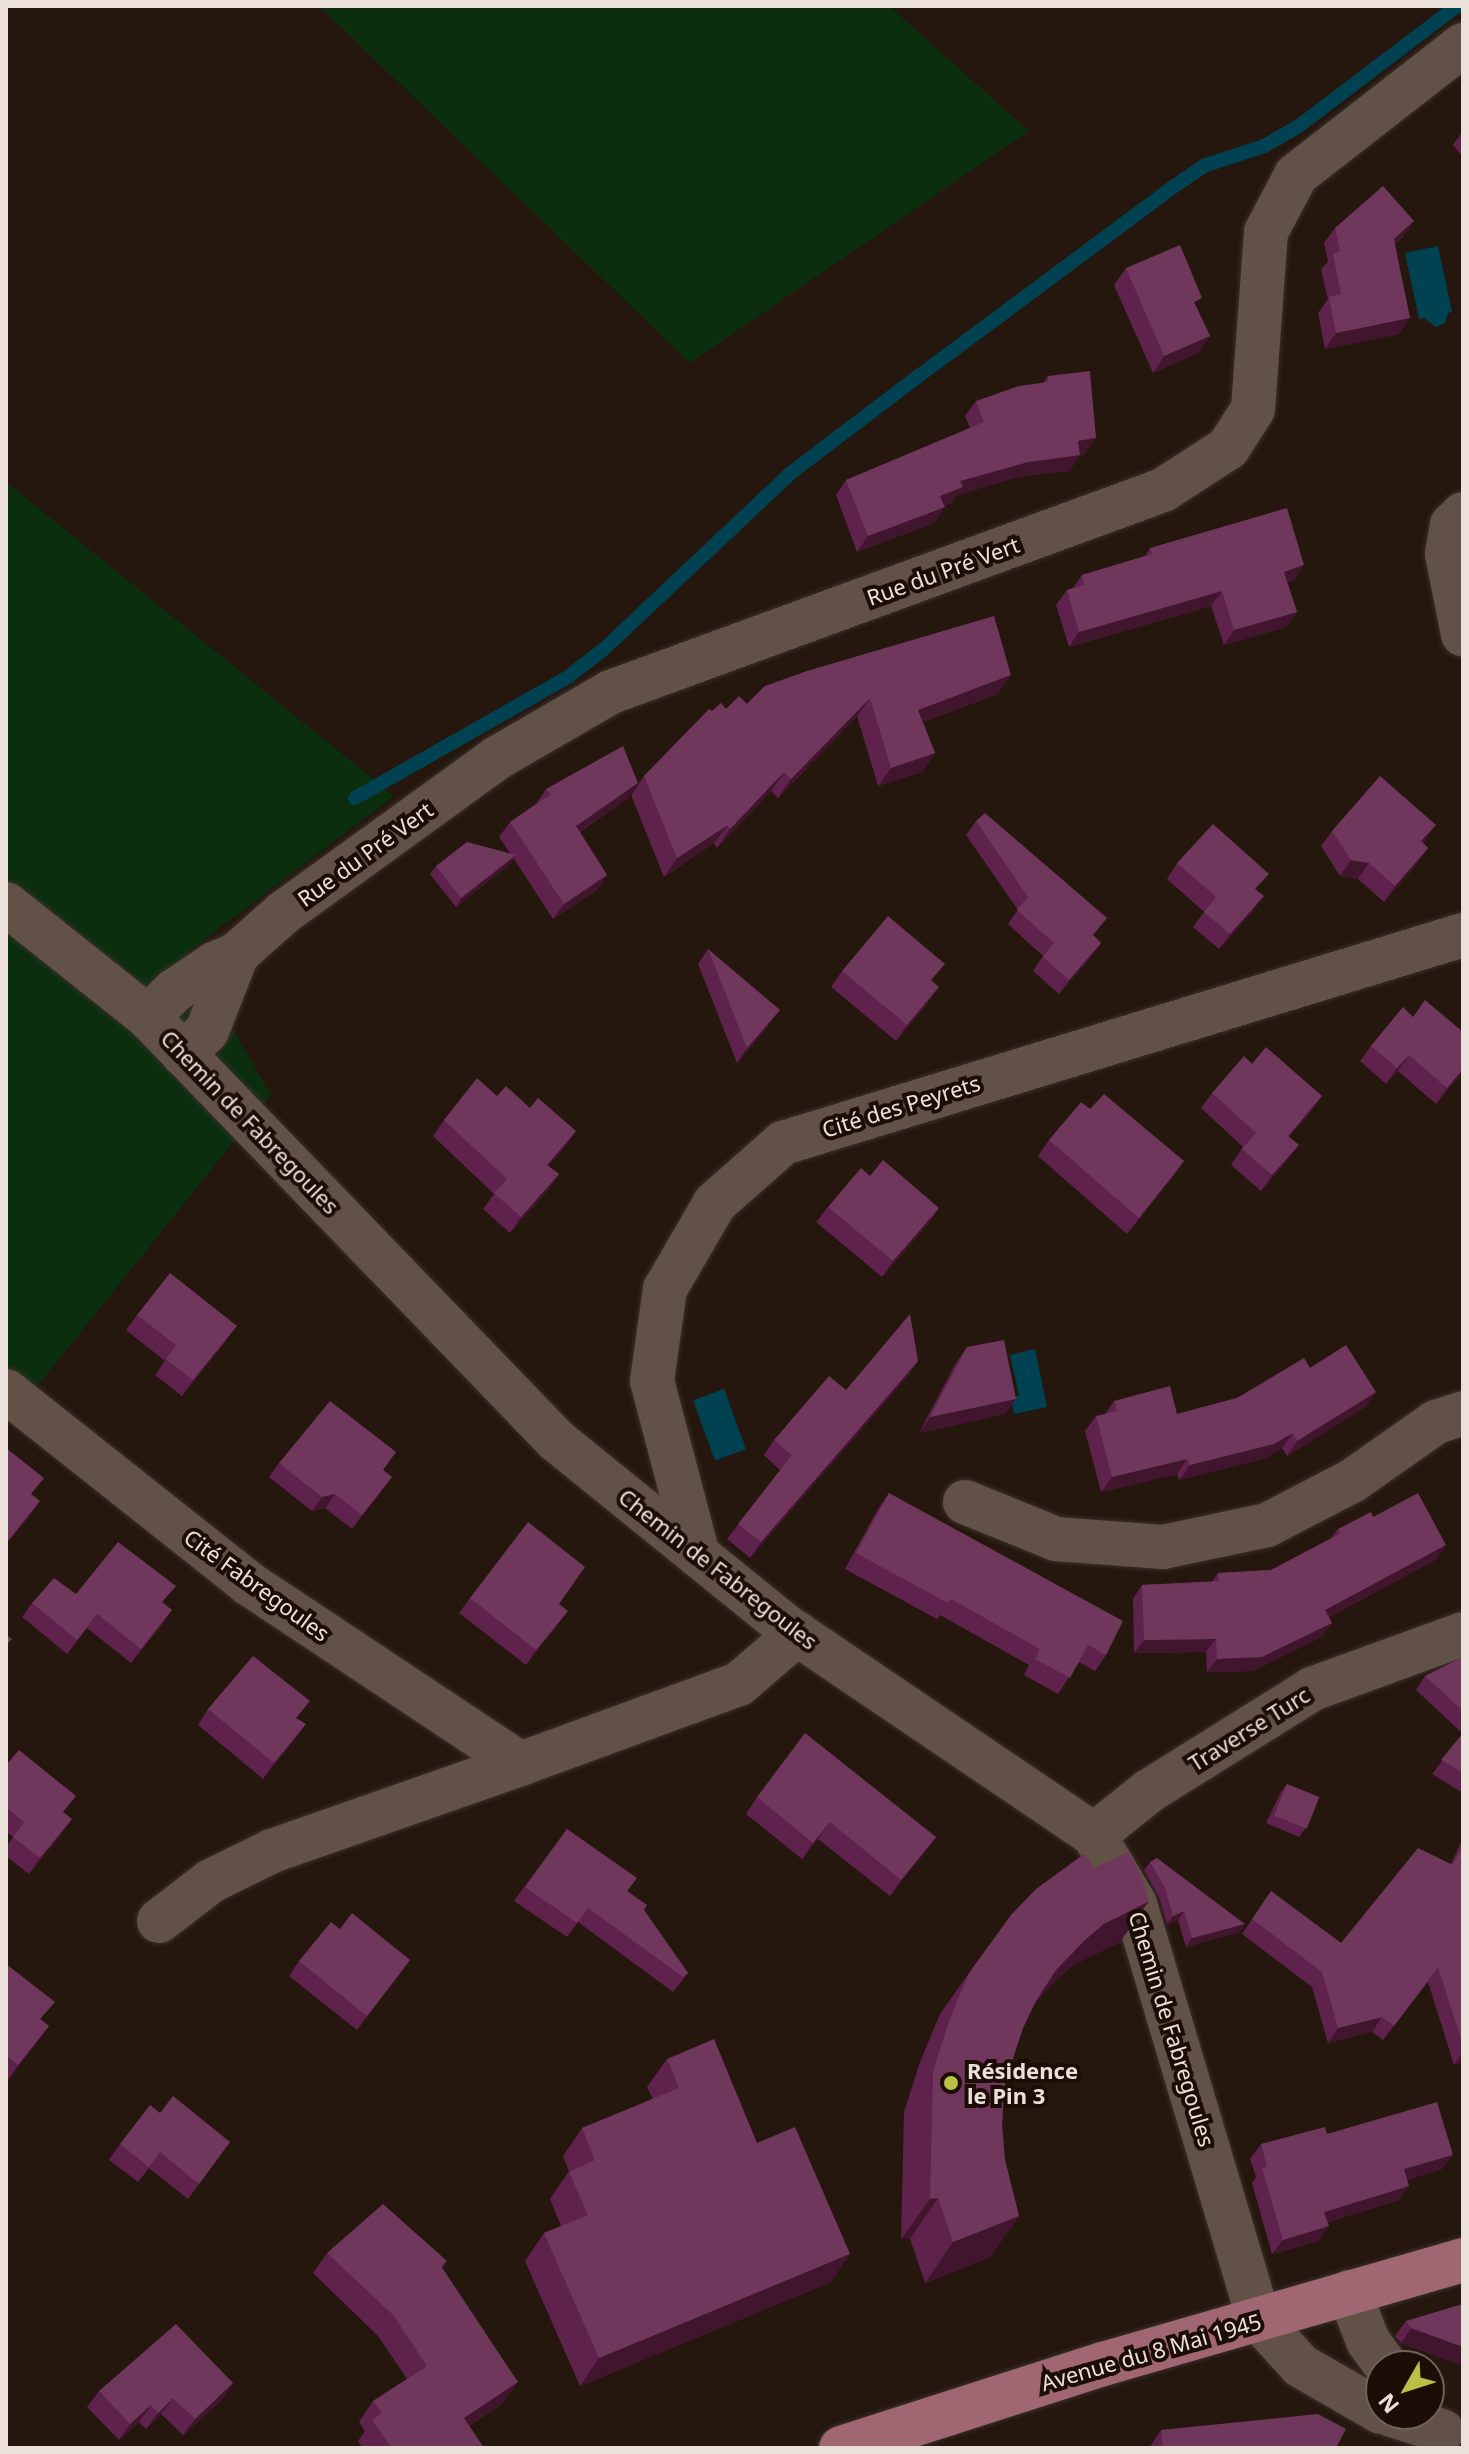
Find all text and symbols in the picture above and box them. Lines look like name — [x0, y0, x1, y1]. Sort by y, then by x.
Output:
street label: Rue du Pré Vert — [863, 531, 1023, 611]
street label: Rue du Pré Vert — [292, 796, 438, 912]
street label: Chemin de Fabregoules — [156, 1025, 344, 1219]
street label: Cité des Peyrets — [819, 1069, 983, 1143]
street label: Chemin de Fabregoules — [614, 1483, 822, 1655]
street label: Cité Fabregoules — [179, 1523, 335, 1647]
street label: Traverse Turc — [1184, 1681, 1314, 1777]
street label: Chemin de Fabregoules — [1124, 1908, 1220, 2150]
place label: Résidence le Pin 3 — [967, 2057, 1078, 2108]
marker: Résidence le Pin 3 — [942, 2074, 960, 2092]
street label: Avenue du 8 Mai 1945 — [1038, 2308, 1264, 2396]
north arrow — [1365, 2350, 1445, 2430]
text: N — [1371, 2387, 1405, 2420]

